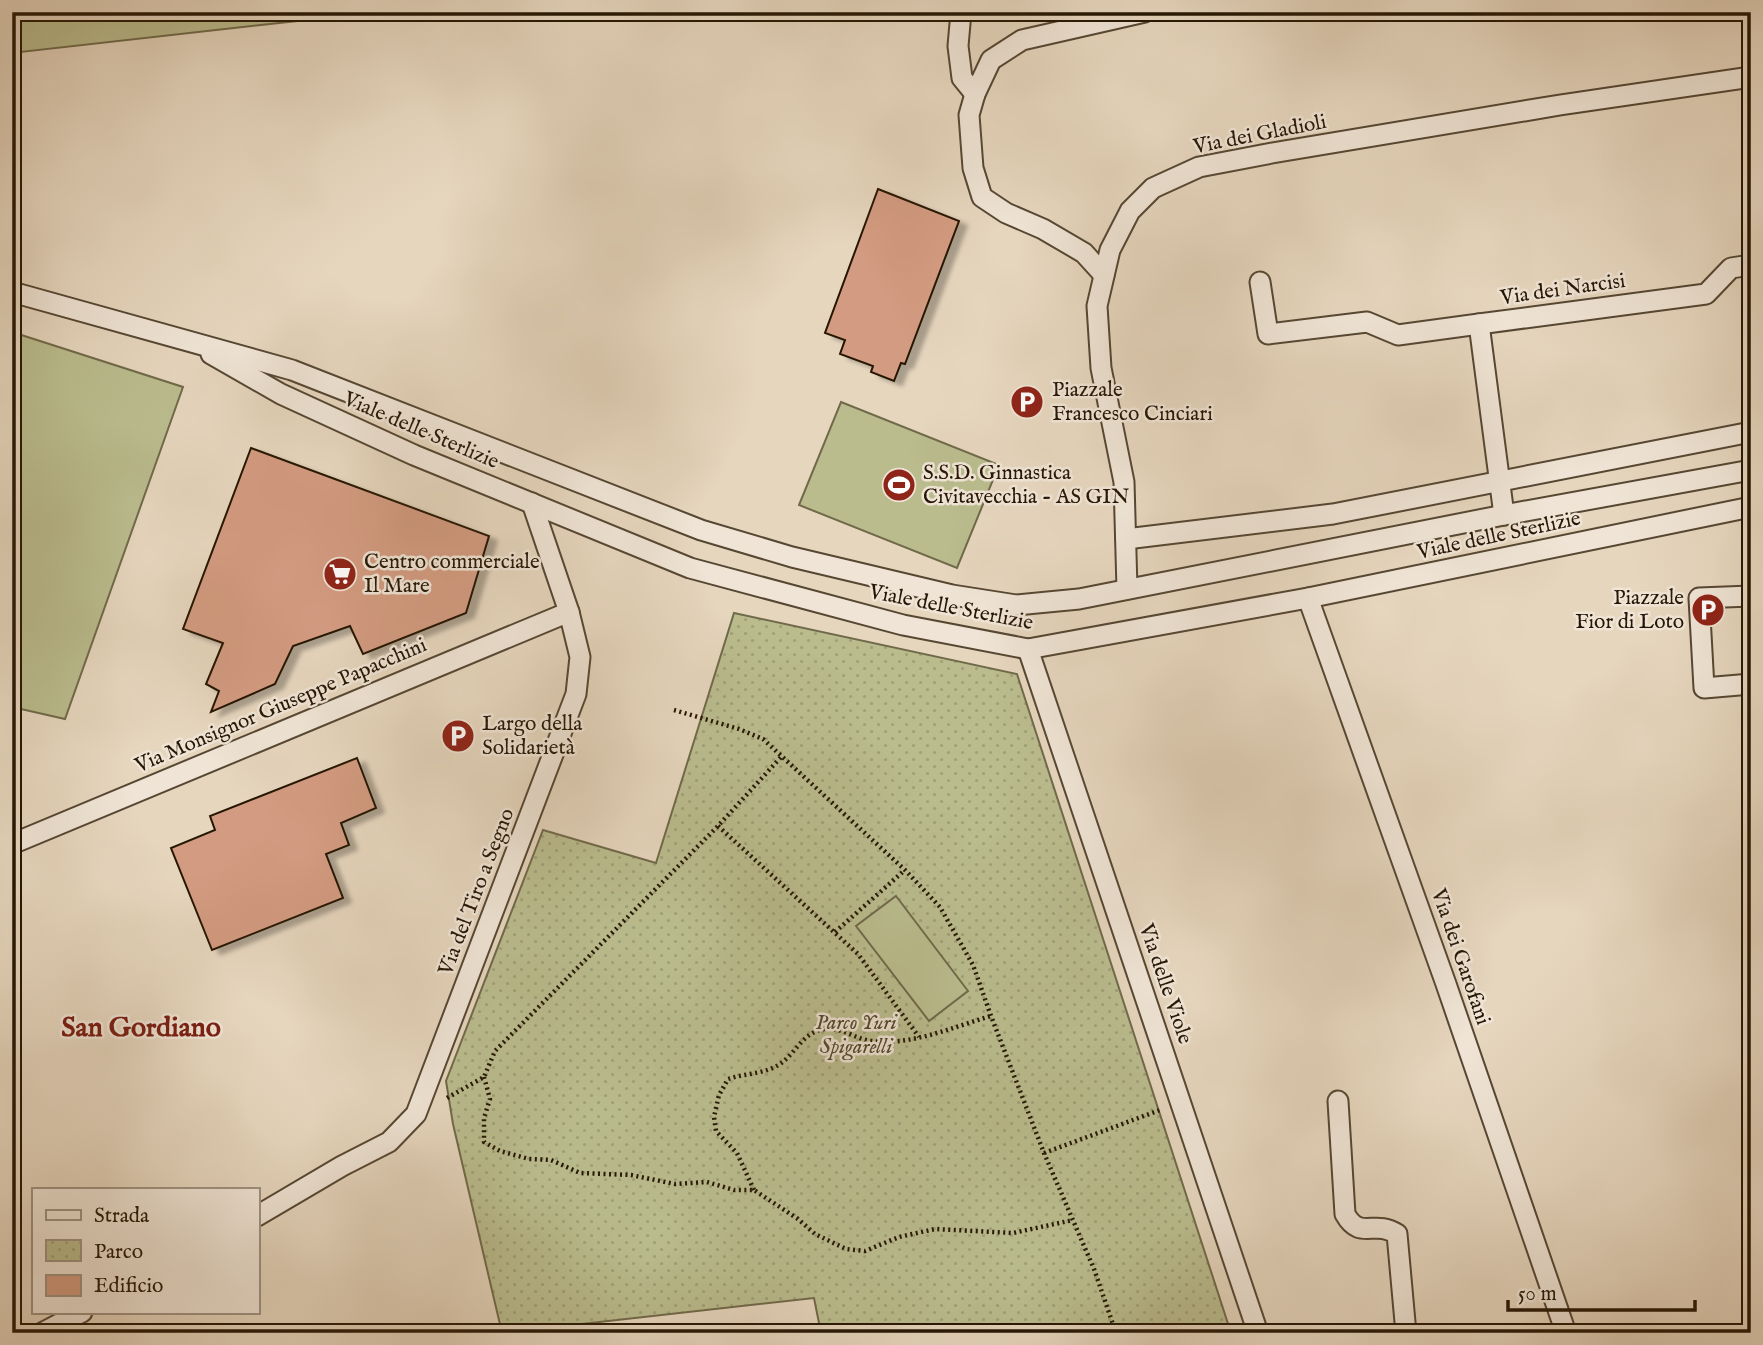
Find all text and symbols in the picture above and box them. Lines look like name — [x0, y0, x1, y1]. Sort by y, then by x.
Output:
street label: Via dei Gladioli — [1190, 109, 1329, 161]
street label: Via dei Narcisi — [1498, 268, 1627, 312]
place label: Piazzale Francesco Cinciari — [1052, 377, 1213, 428]
parking icon: Piazzale Francesco Cinciari — [1008, 383, 1046, 421]
street label: Viale delle Sterlizie — [338, 386, 503, 476]
place label: S.S.D. Ginnastica Civitavecchia - AS GIN — [923, 460, 1129, 511]
sports icon: S.S.D. Ginnastica Civitavecchia - AS GIN — [880, 466, 918, 504]
street label: Viale delle Sterlizie — [1414, 505, 1584, 567]
place label: Centro commerciale Il Mare — [364, 549, 540, 600]
supermarket icon: Centro commerciale Il Mare — [321, 555, 359, 593]
street label: Viale delle Sterlizie — [866, 579, 1036, 637]
place label: Piazzale Fior di Loto — [1575, 585, 1684, 636]
parking icon: Piazzale Fior di Loto — [1689, 591, 1727, 629]
street label: Via Monsignor Giuseppe Papacchini — [130, 632, 431, 780]
place label: Largo della Solidarietà — [482, 711, 583, 762]
parking icon: Largo della Solidarietà — [439, 717, 477, 755]
street label: Via del Tiro a Segno — [432, 805, 521, 980]
street label: Via dei Garofani — [1424, 884, 1496, 1029]
street label: Via delle Viole — [1132, 919, 1198, 1048]
park label: Parco Yuri Spigarelli — [816, 1010, 898, 1061]
district label: San Gordiano — [61, 1011, 221, 1046]
legend — [32, 1188, 259, 1314]
text: Strada — [94, 1203, 150, 1230]
text: Parco — [94, 1239, 143, 1266]
scale bar — [1508, 1268, 1695, 1312]
text: Edificio — [94, 1273, 163, 1300]
text: 50 m — [1518, 1281, 1557, 1308]

